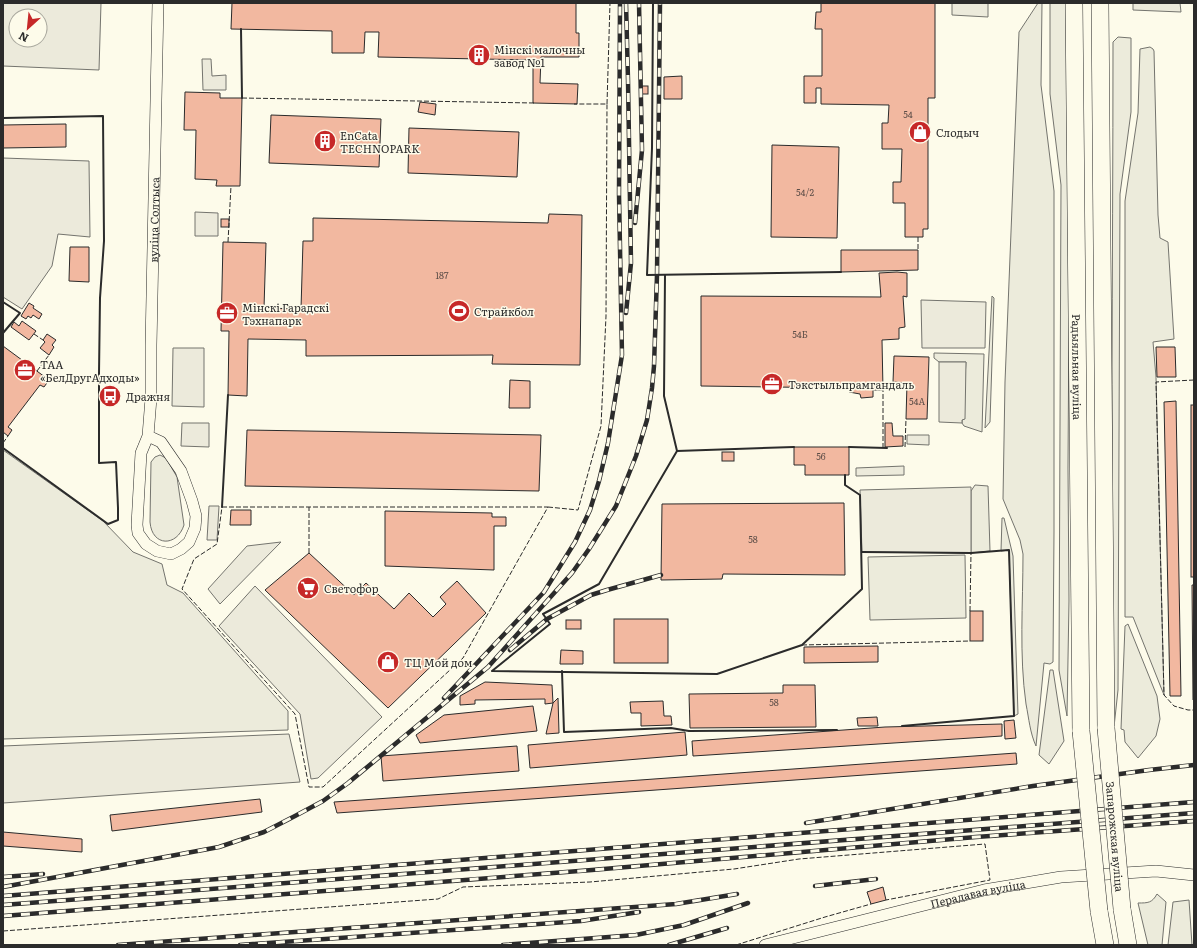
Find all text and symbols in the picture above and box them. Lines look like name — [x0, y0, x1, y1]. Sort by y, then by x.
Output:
north arrow — [8, 8, 48, 48]
text: N — [15, 29, 31, 47]
place label: Мінскі малочны завод №1 — [494, 41, 585, 70]
building icon: Мінскі малочны завод №1 — [466, 42, 492, 68]
house number: 54 — [903, 107, 913, 121]
shop icon: Слодыч — [907, 119, 933, 145]
place label: Слодыч — [936, 124, 979, 140]
place label: EnCata TECHNOPARK — [340, 127, 420, 156]
building icon: EnCata TECHNOPARK — [312, 128, 338, 154]
street label: вуліца Солтыса — [145, 177, 162, 263]
house number: 54/2 — [796, 185, 814, 199]
house number: 187 — [435, 268, 449, 282]
sports icon: Страйкбол — [446, 298, 472, 324]
place label: Мінскі Гарадскі Тэхнапарк — [242, 299, 329, 328]
office icon: Мінскі Гарадскі Тэхнапарк — [214, 300, 240, 326]
place label: Страйкбол — [474, 303, 534, 319]
street label: Радыяльная вуліца — [1069, 314, 1086, 420]
house number: 54Б — [792, 327, 808, 341]
place label: ТАА «БелДругАдходы» — [40, 356, 140, 385]
office icon: ТАА «БелДругАдходы» — [12, 357, 38, 383]
office icon: Тэкстыльпрамгандаль — [759, 371, 785, 397]
place label: Тэкстыльпрамгандаль — [788, 376, 914, 392]
bus stop icon: Дражня — [97, 383, 123, 409]
place label: Дражня — [126, 388, 171, 404]
house number: 54А — [909, 394, 925, 408]
house number: 56 — [816, 449, 826, 463]
house number: 58 — [748, 532, 758, 546]
supermarket icon: Светофор — [295, 575, 321, 601]
place label: Светофор — [324, 580, 379, 596]
shop icon: ТЦ Мой дом — [375, 649, 401, 675]
place label: ТЦ Мой дом — [404, 654, 472, 670]
house number: 58 — [769, 695, 779, 709]
street label: Запарожская вуліца — [1103, 781, 1128, 893]
street label: Перадавая вуліца — [928, 875, 1027, 911]

